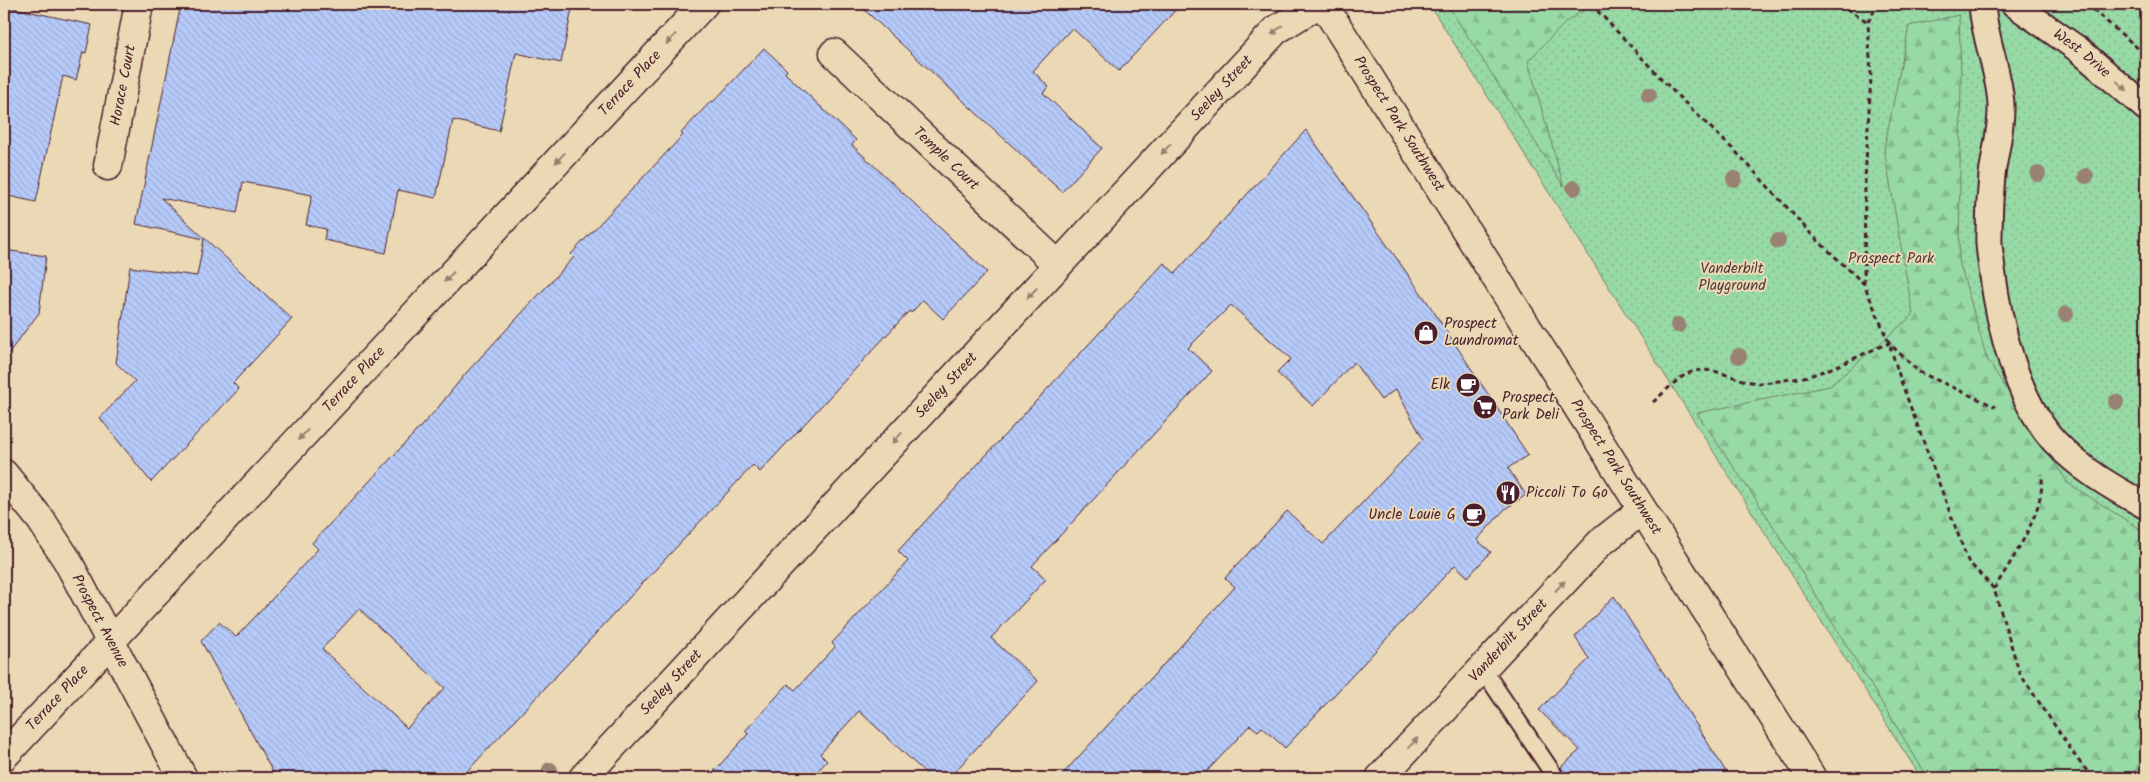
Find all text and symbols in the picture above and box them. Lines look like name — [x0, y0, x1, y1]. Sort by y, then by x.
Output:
street label: West Drive — [2048, 23, 2116, 84]
one-way arrow — [1271, 25, 1284, 36]
one-way arrow — [665, 33, 677, 45]
street label: Horace Court — [104, 43, 143, 128]
street label: Terrace Place — [593, 44, 668, 122]
street label: Seeley Street — [1185, 50, 1259, 127]
street label: Prospect Park Southwest — [1347, 51, 1451, 197]
one-way arrow — [2116, 81, 2129, 92]
street label: Temple Court — [907, 121, 985, 197]
one-way arrow — [1160, 142, 1172, 154]
one-way arrow — [554, 152, 566, 164]
park label: Prospect Park — [1848, 247, 1935, 271]
park label: Vanderbilt Playground — [1698, 257, 1766, 298]
one-way arrow — [443, 271, 455, 283]
one-way arrow — [1026, 287, 1037, 300]
place label: Prospect Laundromat — [1444, 312, 1519, 353]
shop icon: Prospect Laundromat — [1413, 320, 1439, 346]
street label: Terrace Place — [317, 341, 392, 419]
street label: Seeley Street — [910, 347, 984, 424]
cafe icon: Elk — [1455, 372, 1481, 398]
place label: Elk — [1431, 373, 1451, 397]
place label: Prospect Park Deli — [1502, 386, 1560, 427]
supermarket icon: Prospect Park Deli — [1472, 394, 1498, 420]
street label: Prospect Park Southwest — [1564, 395, 1668, 540]
one-way arrow — [297, 428, 309, 440]
one-way arrow — [891, 432, 903, 444]
restaurant icon: Piccoli To Go — [1495, 480, 1521, 506]
place label: Piccoli To Go — [1526, 481, 1608, 505]
cafe icon: Uncle Louie G — [1461, 502, 1487, 528]
place label: Uncle Louie G — [1368, 503, 1456, 527]
street label: Prospect Avenue — [65, 570, 134, 672]
one-way arrow — [1554, 580, 1566, 592]
street label: Vanderbilt Street — [1463, 593, 1554, 688]
street label: Seeley Street — [634, 644, 709, 721]
street label: Terrace Place — [21, 659, 95, 737]
one-way arrow — [1407, 737, 1419, 749]

